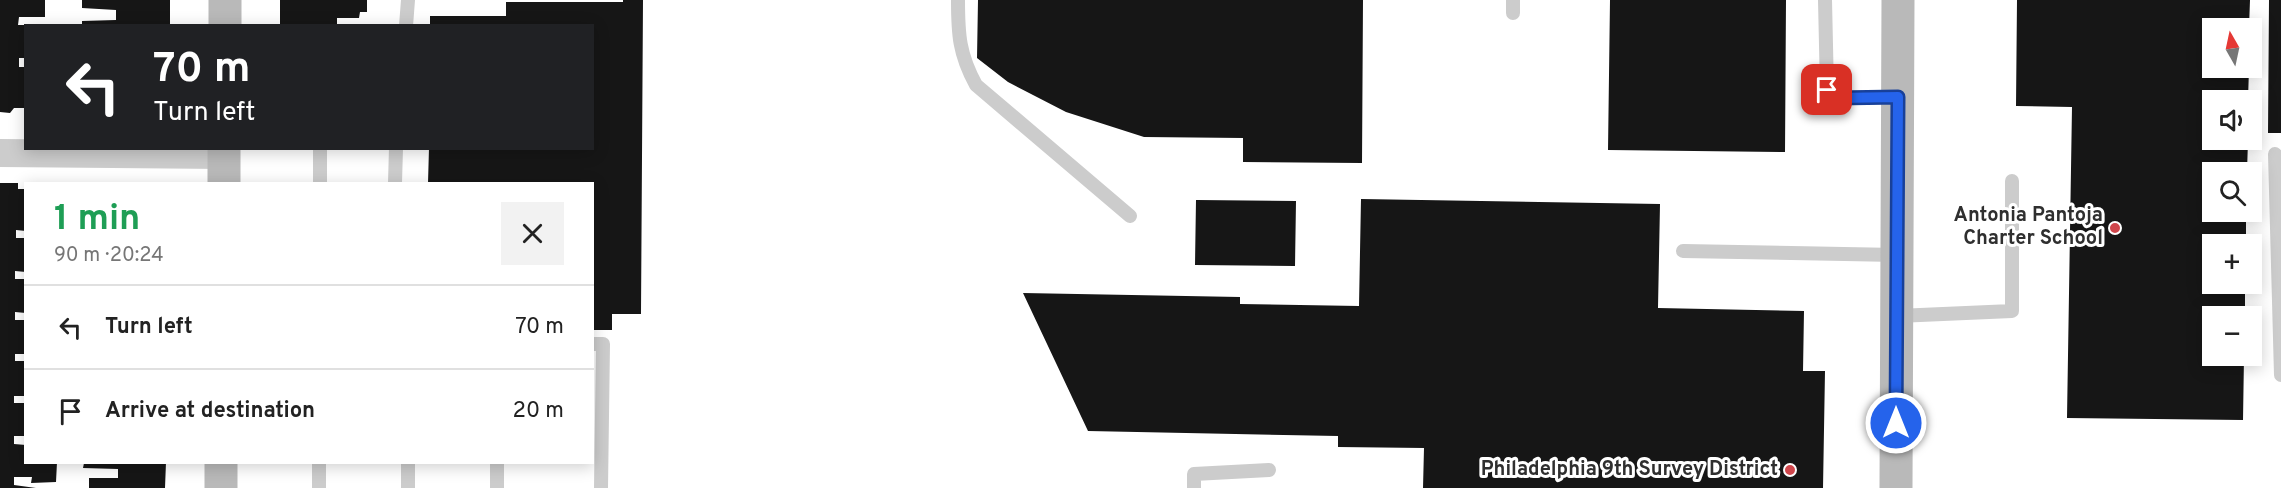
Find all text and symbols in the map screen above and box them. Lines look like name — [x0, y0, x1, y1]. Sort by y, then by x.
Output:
north arrow — [2202, 18, 2262, 78]
map controls — [2202, 18, 2262, 366]
text: 70 m — [153, 44, 251, 97]
icon: left — [54, 48, 132, 126]
pin — [1801, 64, 1852, 115]
icon: arrive — [1810, 73, 1843, 106]
button: sound — [2202, 90, 2262, 150]
text: Turn left — [153, 96, 255, 130]
button: search — [2202, 162, 2262, 222]
text: 1 min — [54, 197, 140, 243]
button: close — [501, 202, 564, 265]
place label: Antonia Pantoja Charter School — [1954, 203, 2103, 252]
marker: Antonia Pantoja Charter School — [2108, 221, 2122, 235]
button: + — [2202, 234, 2262, 294]
text: 90 m · 20:24 — [54, 243, 164, 269]
button: − — [2202, 306, 2262, 366]
icon: left — [54, 311, 87, 344]
text: Turn left — [105, 314, 193, 341]
text: 70 m — [515, 314, 564, 341]
position arrow — [1864, 391, 1928, 455]
icon: arrive — [54, 395, 87, 428]
text: Arrive at destination — [105, 398, 315, 425]
text: 20 m — [513, 398, 564, 425]
place label: Philadelphia 9th Survey District — [1481, 457, 1778, 483]
marker: Philadelphia 9th Survey District — [1783, 463, 1797, 477]

